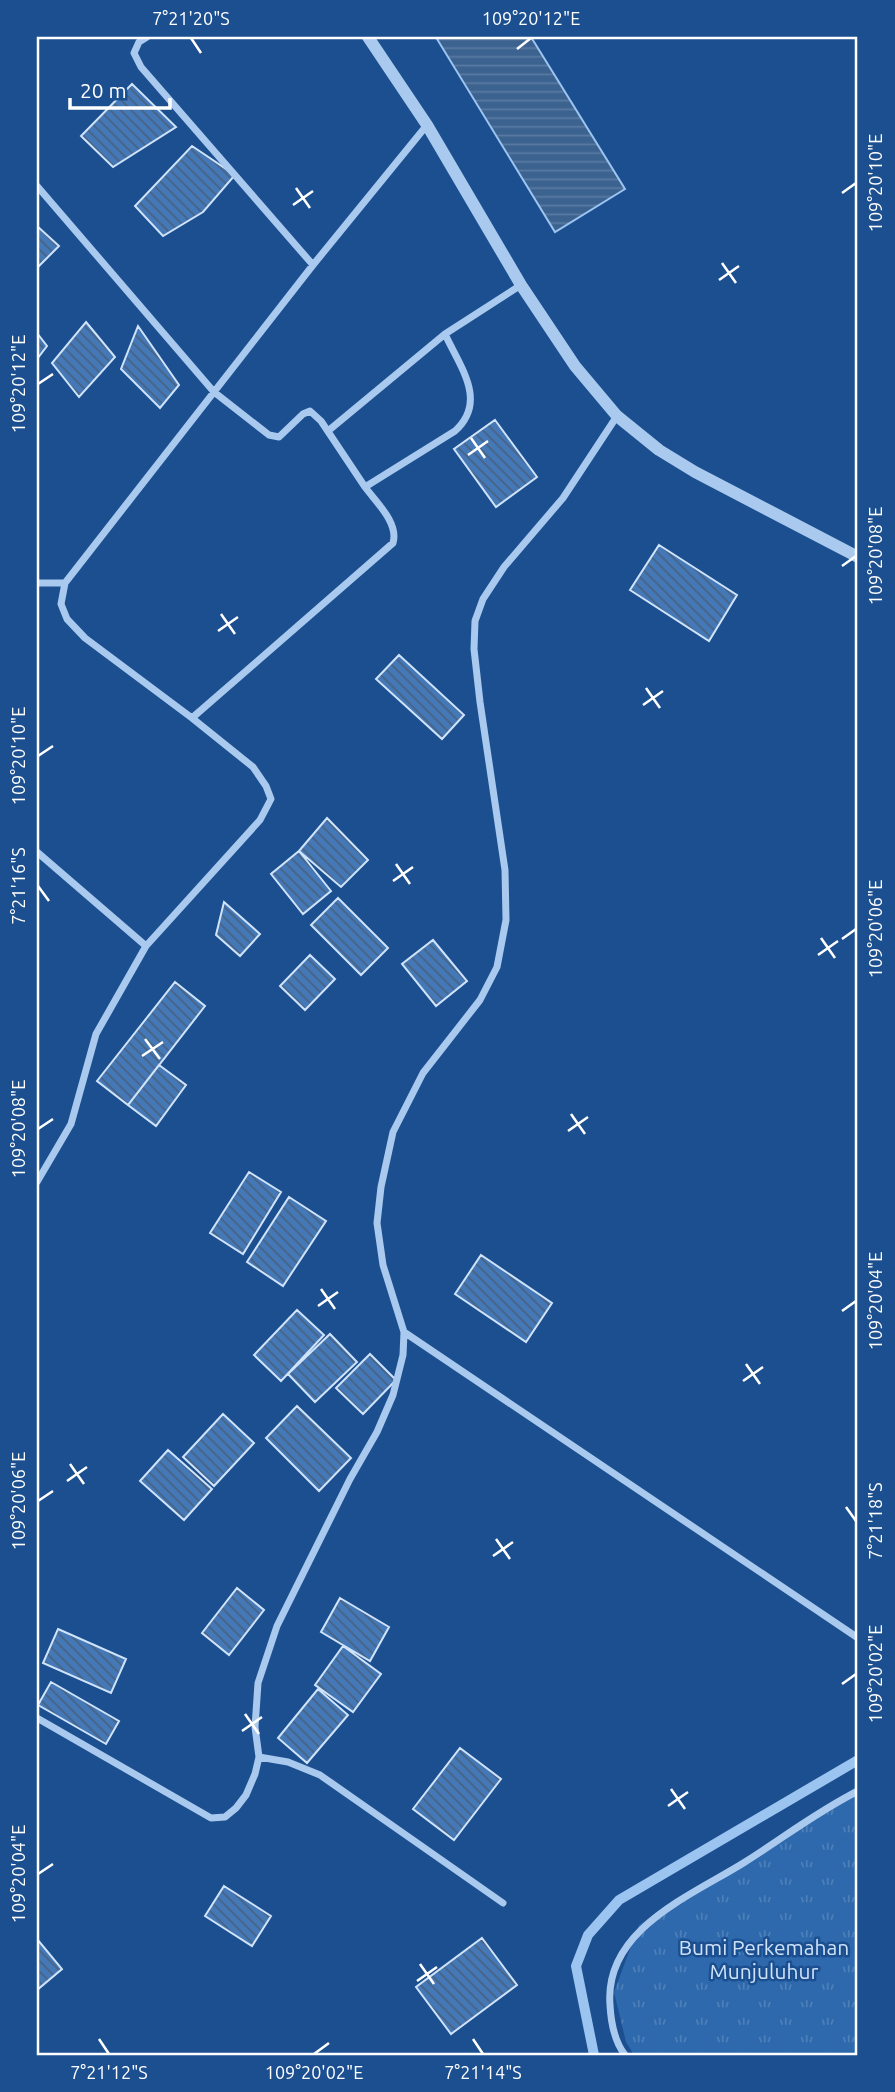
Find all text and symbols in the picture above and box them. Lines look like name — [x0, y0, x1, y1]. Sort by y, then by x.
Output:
text: 7°21'20"S — [152, 8, 230, 28]
text: 109°20'12"E — [482, 8, 580, 28]
scale bar — [70, 66, 170, 110]
text: 20 m — [80, 78, 127, 102]
text: 109°20'10"E — [865, 134, 885, 232]
text: 109°20'12"E — [8, 335, 28, 433]
text: 109°20'08"E — [865, 507, 885, 605]
text: 109°20'10"E — [8, 707, 28, 805]
text: 7°21'16"S — [8, 847, 28, 925]
text: 109°20'06"E — [865, 880, 885, 978]
text: 109°20'08"E — [8, 1080, 28, 1178]
text: 109°20'04"E — [865, 1252, 885, 1350]
text: 109°20'06"E — [8, 1452, 28, 1550]
text: 7°21'18"S — [865, 1482, 885, 1560]
text: 109°20'02"E — [865, 1625, 885, 1723]
text: 109°20'04"E — [8, 1825, 28, 1923]
park label: Bumi Perkemahan Munjuluhur — [679, 1935, 849, 1983]
text: 7°21'12"S — [70, 2062, 148, 2082]
text: 109°20'02"E — [265, 2062, 363, 2082]
text: 7°21'14"S — [444, 2062, 522, 2082]

